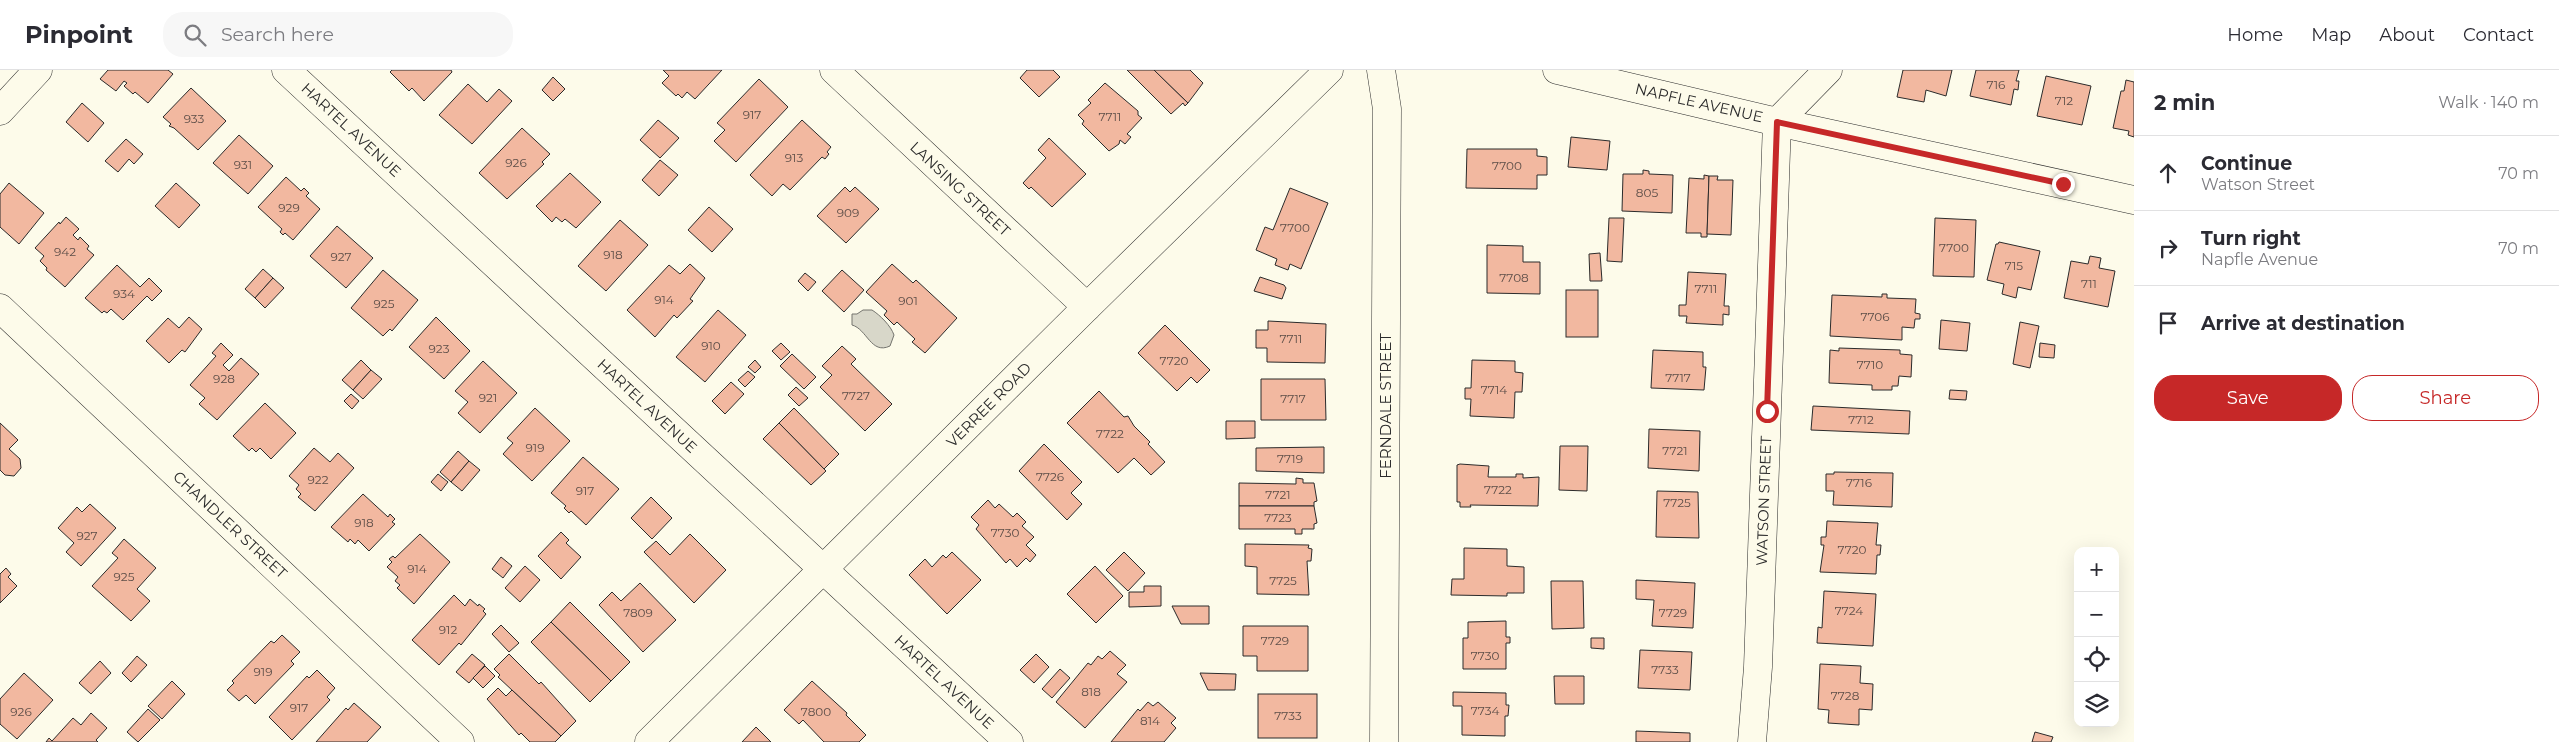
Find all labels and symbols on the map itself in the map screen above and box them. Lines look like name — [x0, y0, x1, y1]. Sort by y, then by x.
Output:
house number: 716 — [1987, 77, 2005, 92]
street label: HARTEL AVENUE — [297, 78, 405, 181]
street label: NAPFLE AVENUE — [1633, 79, 1765, 126]
house number: 712 — [2055, 93, 2073, 108]
house number: 917 — [743, 107, 761, 122]
house number: 7711 — [1099, 109, 1121, 124]
house number: 933 — [184, 111, 205, 126]
street label: LANSING STREET — [906, 137, 1015, 240]
house number: 913 — [785, 150, 803, 165]
house number: 926 — [505, 155, 527, 170]
house number: 931 — [234, 157, 252, 172]
house number: 7700 — [1492, 158, 1522, 173]
route end — [2052, 173, 2075, 196]
house number: 805 — [1636, 185, 1658, 200]
house number: 929 — [278, 200, 300, 215]
house number: 909 — [837, 205, 859, 220]
house number: 7700 — [1280, 220, 1310, 235]
house number: 7700 — [1939, 240, 1969, 255]
house number: 942 — [54, 244, 76, 259]
house number: 918 — [603, 247, 623, 262]
house number: 927 — [330, 249, 352, 264]
house number: 715 — [2005, 258, 2023, 273]
house number: 7708 — [1499, 270, 1529, 285]
house number: 711 — [2081, 276, 2097, 291]
house number: 7711 — [1695, 281, 1717, 296]
house number: 934 — [113, 286, 135, 301]
house number: 914 — [654, 292, 674, 307]
house number: 901 — [898, 293, 918, 308]
house number: 925 — [374, 296, 395, 311]
house number: 7706 — [1860, 309, 1890, 324]
house number: 7711 — [1280, 331, 1302, 346]
street label: FERNDALE STREET — [1376, 333, 1395, 479]
house number: 910 — [701, 338, 721, 353]
house number: 923 — [429, 341, 450, 356]
house number: 7720 — [1160, 353, 1188, 368]
street label: HARTEL AVENUE — [593, 354, 701, 457]
house number: 7710 — [1857, 357, 1883, 372]
street label: VERREE ROAD — [942, 358, 1035, 451]
house number: 7717 — [1665, 370, 1691, 385]
house number: 928 — [213, 371, 235, 386]
house number: 7714 — [1481, 382, 1507, 397]
house number: 7727 — [842, 388, 870, 403]
house number: 921 — [479, 390, 497, 405]
house number: 7717 — [1280, 391, 1306, 406]
route start — [1756, 400, 1779, 423]
house number: 7712 — [1848, 412, 1874, 427]
house number: 7722 — [1096, 426, 1124, 441]
street label: WATSON STREET — [1752, 435, 1775, 566]
house number: 919 — [526, 440, 544, 455]
house number: 7721 — [1662, 443, 1688, 458]
house number: 7719 — [1277, 451, 1303, 466]
street label: CHANDLER STREET — [169, 467, 292, 583]
house number: 7726 — [1036, 469, 1064, 484]
house number: 922 — [308, 472, 329, 487]
house number: 7716 — [1846, 475, 1872, 490]
house number: 7722 — [1484, 482, 1512, 497]
house number: 917 — [576, 483, 594, 498]
house number: 7721 — [1265, 487, 1291, 502]
house number: 7725 — [1663, 495, 1691, 510]
house number: 7723 — [1264, 510, 1292, 525]
house number: 918 — [354, 515, 374, 530]
house number: 7730 — [991, 525, 1019, 540]
house number: 927 — [76, 528, 98, 543]
house number: 7720 — [1838, 542, 1866, 557]
house number: 914 — [407, 561, 427, 576]
house number: 925 — [114, 569, 135, 584]
house number: 7725 — [1269, 573, 1297, 588]
house number: 7724 — [1835, 603, 1863, 618]
house number: 7809 — [623, 605, 653, 620]
house number: 7729 — [1659, 605, 1687, 620]
house number: 912 — [439, 622, 457, 637]
street label: HARTEL AVENUE — [890, 630, 998, 733]
house number: 7729 — [1261, 633, 1289, 648]
house number: 7730 — [1471, 648, 1499, 663]
house number: 7733 — [1651, 662, 1679, 677]
house number: 919 — [254, 664, 272, 679]
house number: 818 — [1081, 684, 1101, 699]
house number: 7728 — [1831, 688, 1860, 703]
house number: 917 — [290, 700, 308, 715]
house number: 7734 — [1471, 703, 1499, 718]
house number: 926 — [10, 704, 32, 719]
house number: 7800 — [801, 704, 831, 719]
house number: 7733 — [1274, 708, 1302, 723]
house number: 814 — [1140, 713, 1160, 728]

